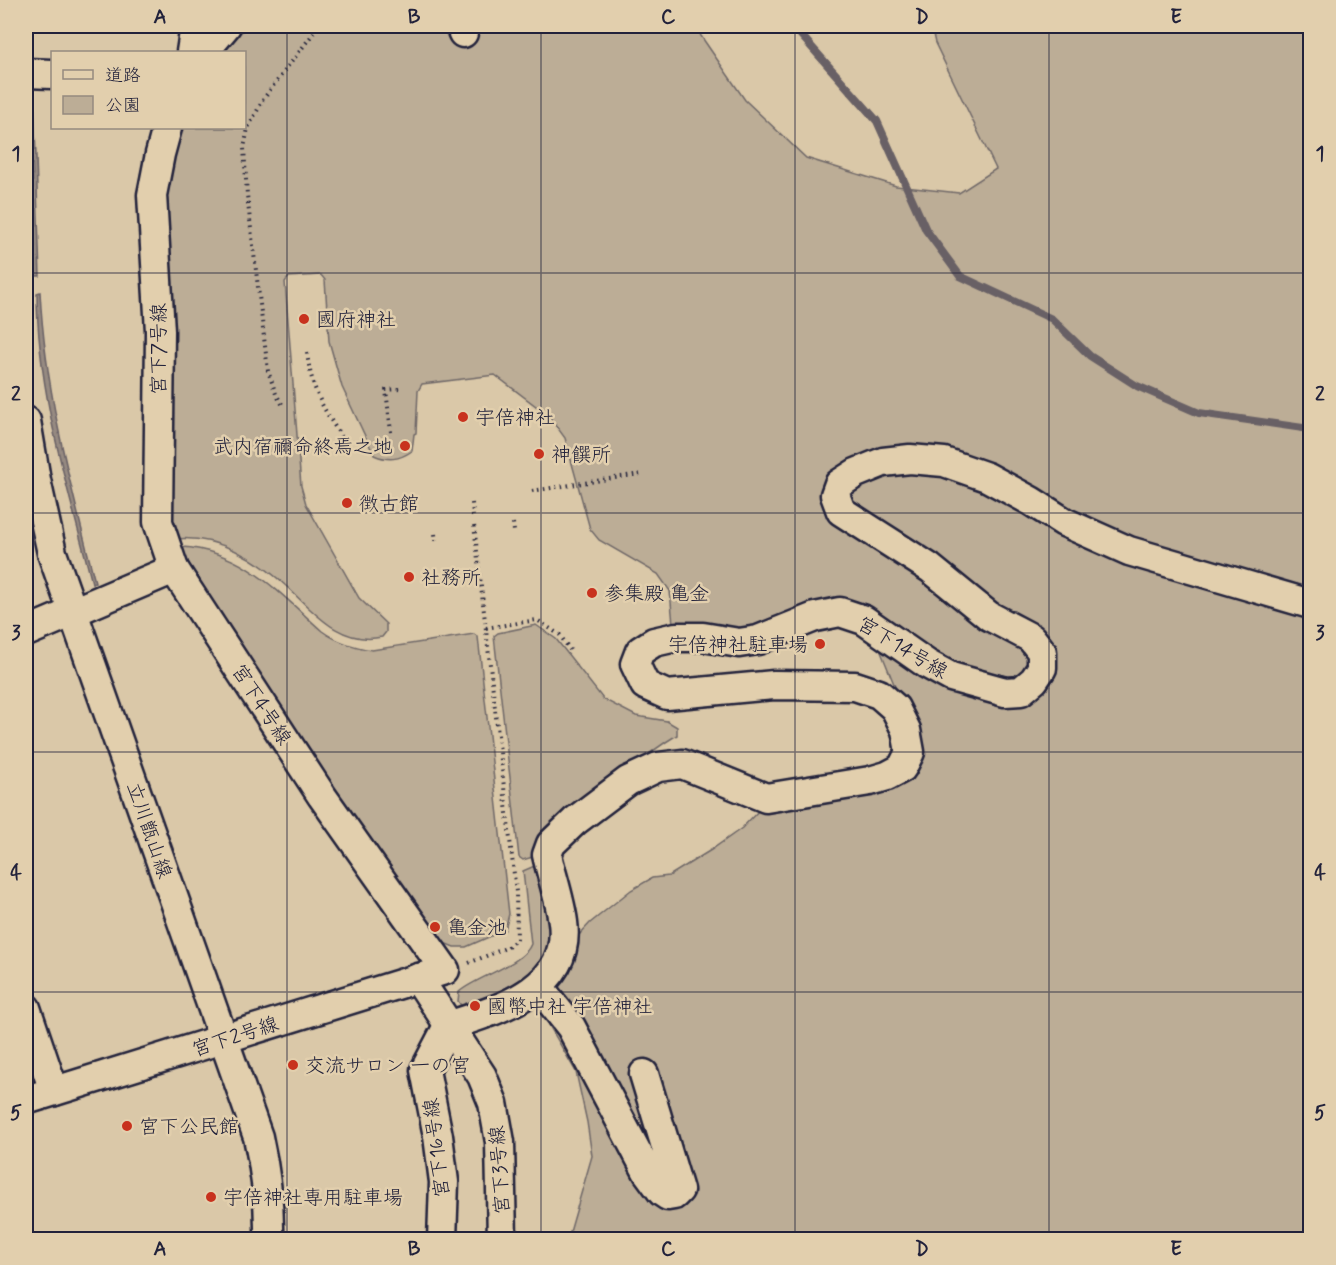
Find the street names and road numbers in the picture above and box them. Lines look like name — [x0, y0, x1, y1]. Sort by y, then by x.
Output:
street label: 宮下7号線 — [146, 303, 173, 395]
street label: 宮下14号線 — [852, 611, 953, 686]
street label: 宮下4号線 — [224, 659, 297, 751]
street label: 立川甑山線 — [120, 779, 178, 882]
street label: 宮下2号線 — [189, 1011, 282, 1064]
street label: 宮下16号線 — [418, 1097, 457, 1199]
street label: 宮下3号線 — [484, 1125, 517, 1215]

